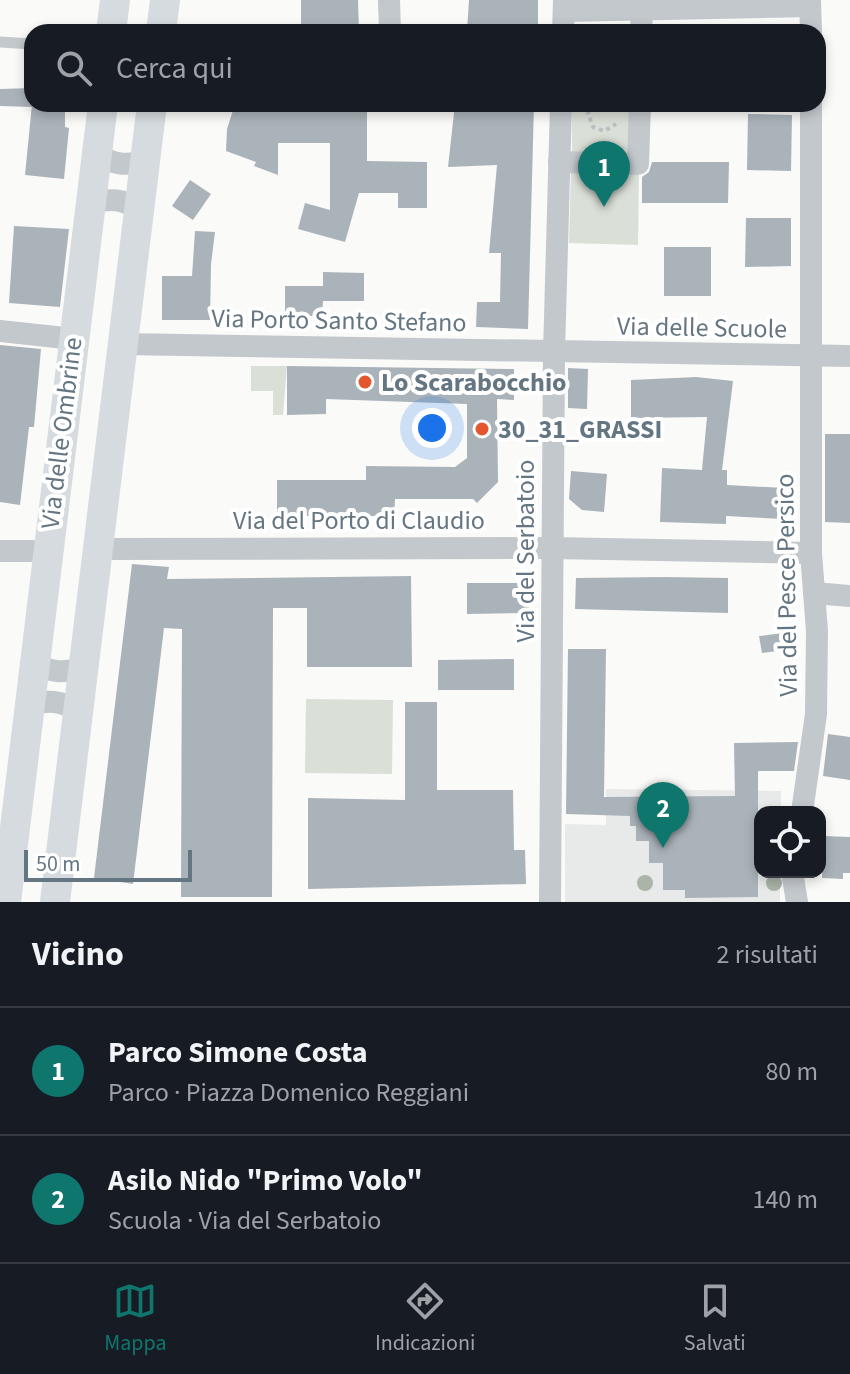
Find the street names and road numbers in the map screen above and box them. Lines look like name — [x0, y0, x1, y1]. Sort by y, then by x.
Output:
street label: Via Porto Santo Stefano — [211, 300, 467, 341]
street label: Via delle Scuole — [617, 308, 787, 347]
street label: Via delle Ombrine — [31, 335, 92, 531]
street label: Via del Serbatoio — [507, 460, 544, 642]
street label: Via del Pesce Persico — [766, 473, 807, 697]
street label: Via del Porto di Claudio — [233, 502, 485, 539]

